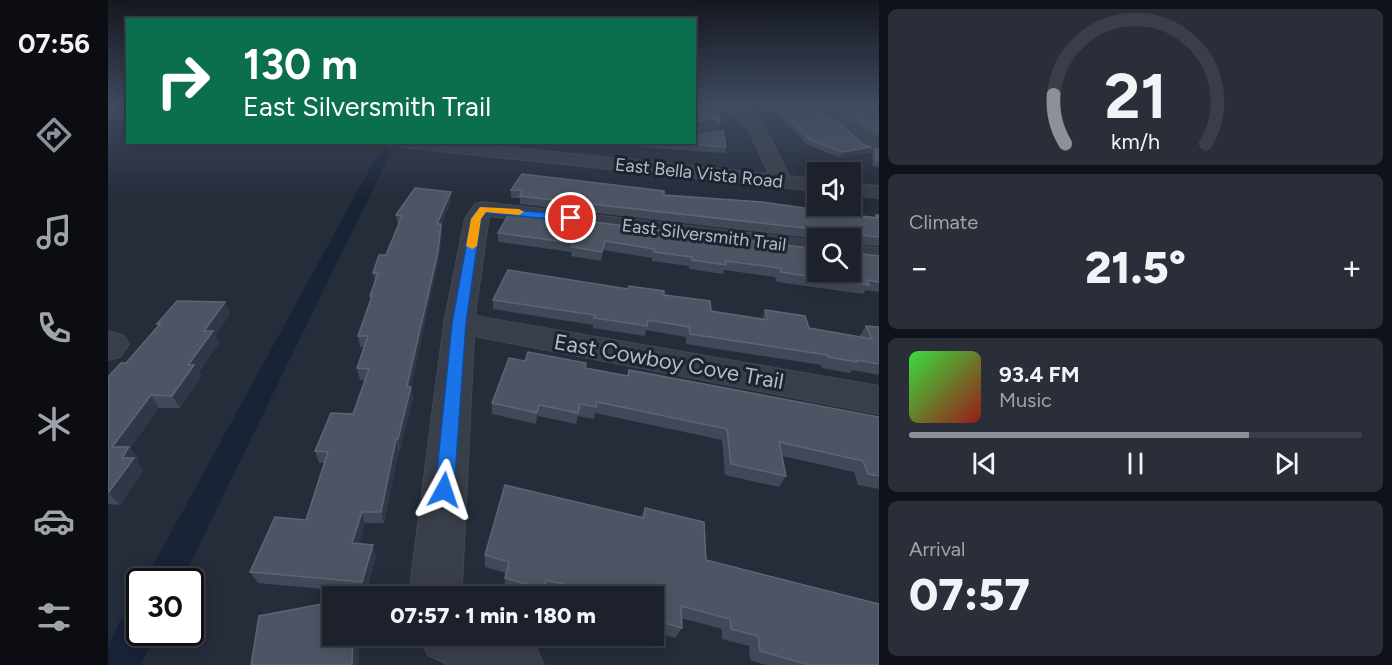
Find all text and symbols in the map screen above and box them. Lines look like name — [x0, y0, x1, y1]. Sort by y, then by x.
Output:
text: 07:56 — [18, 27, 90, 60]
text: 130 m — [243, 39, 358, 90]
icon: right — [144, 42, 222, 120]
text: 21 — [1104, 59, 1167, 134]
text: East Silversmith Trail — [243, 90, 491, 123]
icon: directions — [33, 114, 75, 156]
text: km/h — [1111, 129, 1160, 154]
street label: East Bella Vista Road — [614, 153, 784, 193]
map controls — [807, 162, 861, 282]
button: sound — [807, 162, 861, 216]
pin — [545, 192, 596, 243]
icon: arrive — [554, 201, 587, 234]
text: Climate — [909, 210, 978, 234]
icon: music — [33, 211, 75, 253]
street label: East Silversmith Trail — [621, 214, 787, 256]
button: search — [807, 228, 861, 282]
text: 21.5° — [1085, 240, 1186, 294]
text: − — [909, 248, 930, 287]
text: + — [1341, 248, 1362, 287]
icon: phone — [33, 307, 75, 349]
street label: East Cowboy Cove Trail — [552, 328, 786, 395]
text: 93.4 FM — [999, 361, 1080, 388]
text: Music — [999, 388, 1052, 412]
icon: climate — [33, 403, 75, 445]
icon: previous — [968, 447, 1001, 480]
icon: pause — [1119, 447, 1152, 480]
icon: next — [1270, 447, 1303, 480]
position arrow — [412, 458, 476, 522]
icon: car — [33, 500, 75, 542]
text: Arrival — [909, 537, 965, 561]
text: 07:57 — [909, 567, 1030, 621]
speed limit sign: 30 — [126, 568, 204, 646]
icon: filters — [33, 596, 75, 638]
text: 07:57 · 1 min · 180 m — [390, 602, 596, 629]

